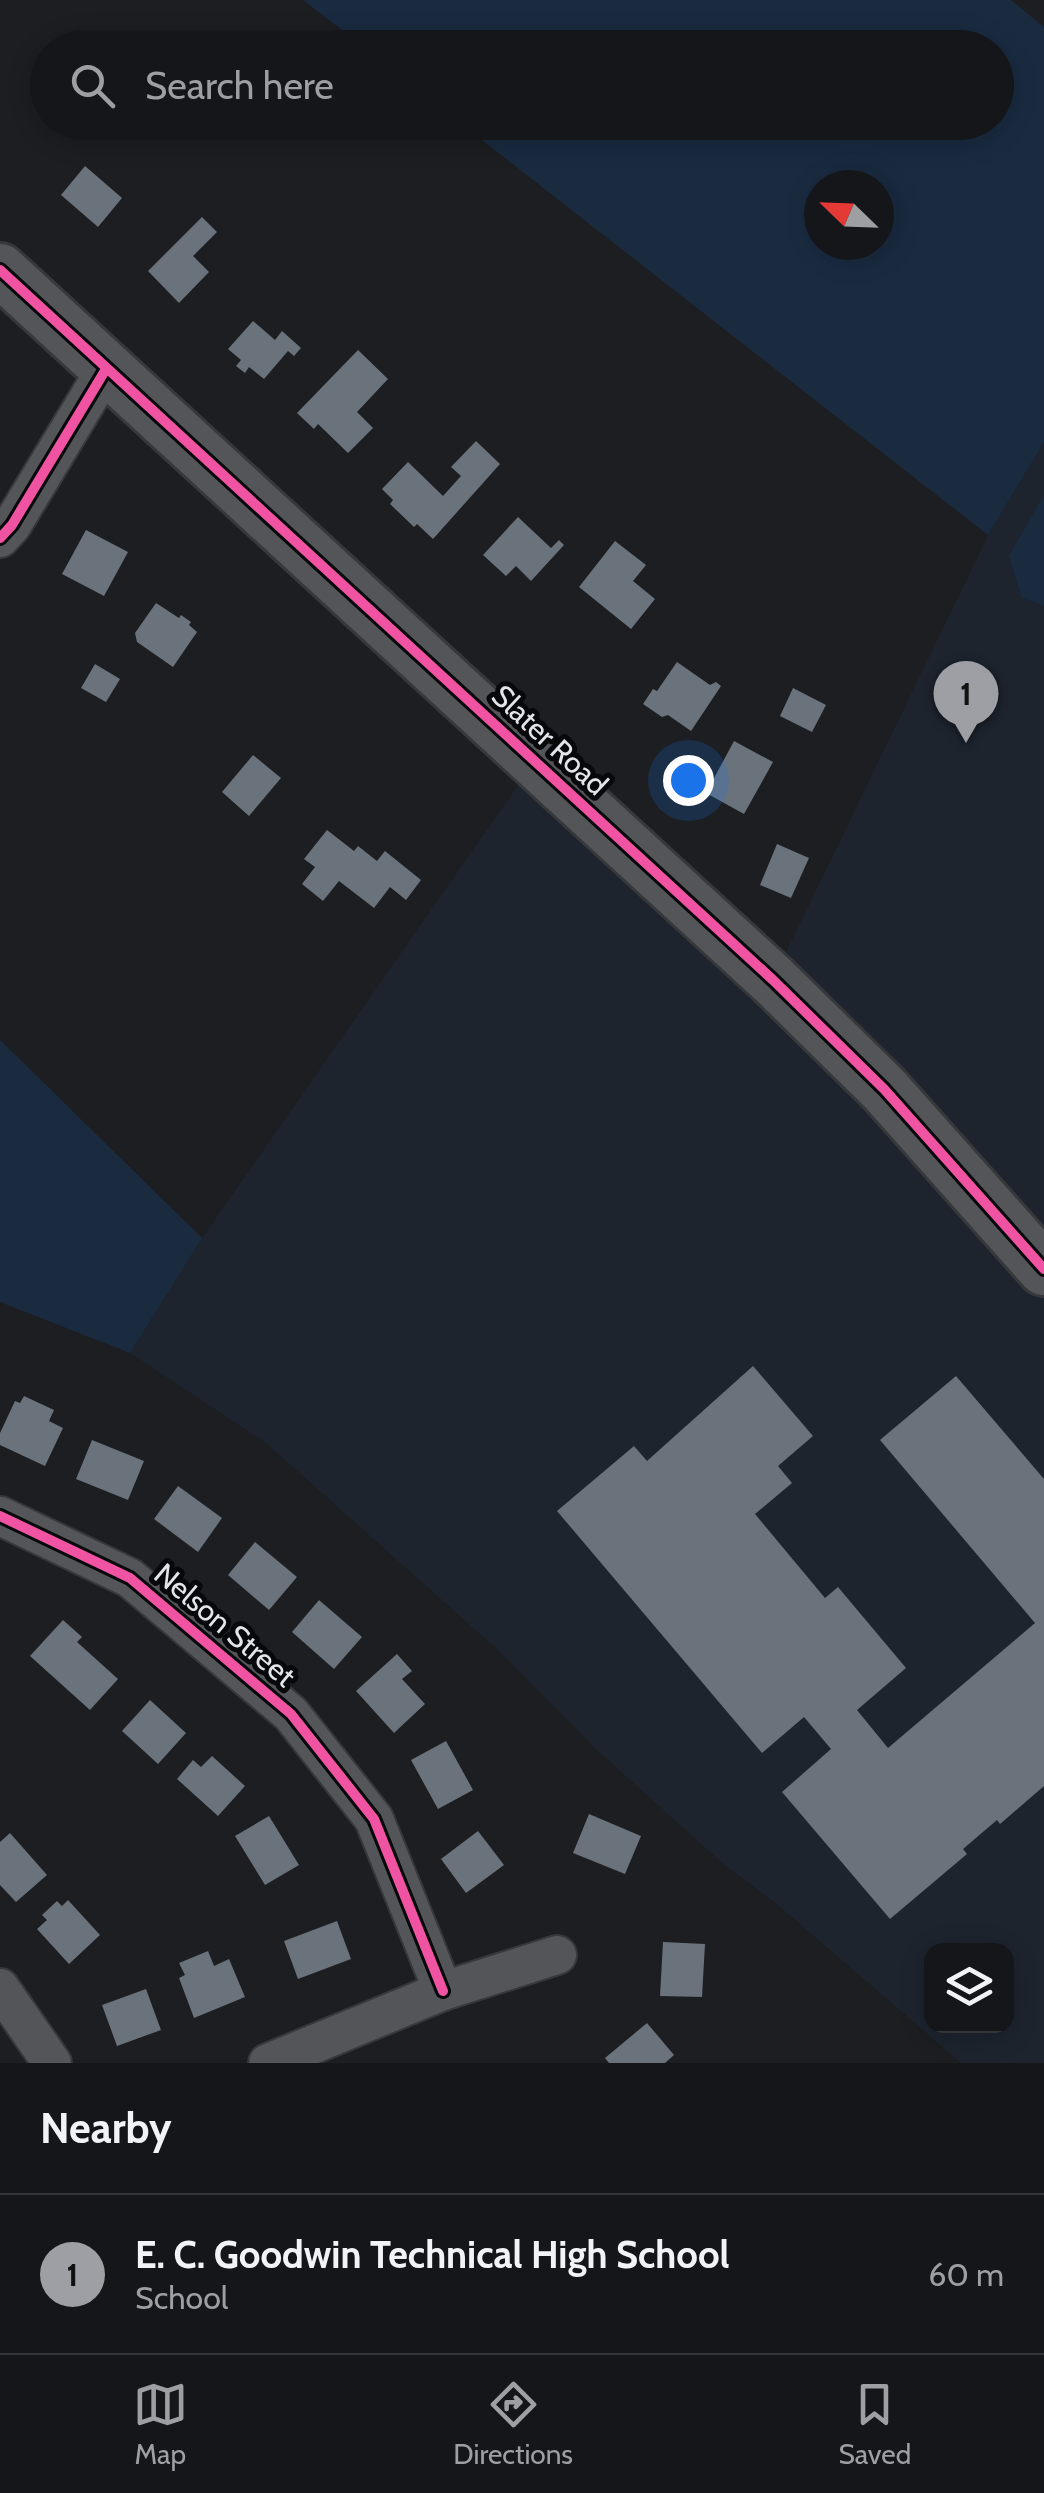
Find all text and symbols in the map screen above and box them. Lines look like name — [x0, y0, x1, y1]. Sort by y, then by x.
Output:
search box — [30, 30, 1014, 140]
icon: search — [65, 58, 120, 113]
text: Search here — [145, 62, 334, 109]
north arrow — [804, 170, 894, 260]
pin: 1 — [934, 660, 998, 743]
street label: Slater Road — [484, 677, 616, 803]
your location — [663, 755, 714, 806]
street label: Nelson Street — [147, 1555, 303, 1695]
map controls — [924, 1943, 1014, 2033]
button: layers — [924, 1943, 1014, 2033]
text: Nearby — [40, 2102, 172, 2154]
text: E. C. Goodwin Technical High School — [135, 2231, 730, 2278]
text: 1 — [67, 2255, 78, 2294]
text: 60 m — [928, 2255, 1004, 2294]
text: School — [135, 2278, 228, 2317]
tab: Map — [133, 2377, 188, 2471]
tab: Directions — [453, 2377, 573, 2471]
tab: Saved — [839, 2377, 911, 2471]

